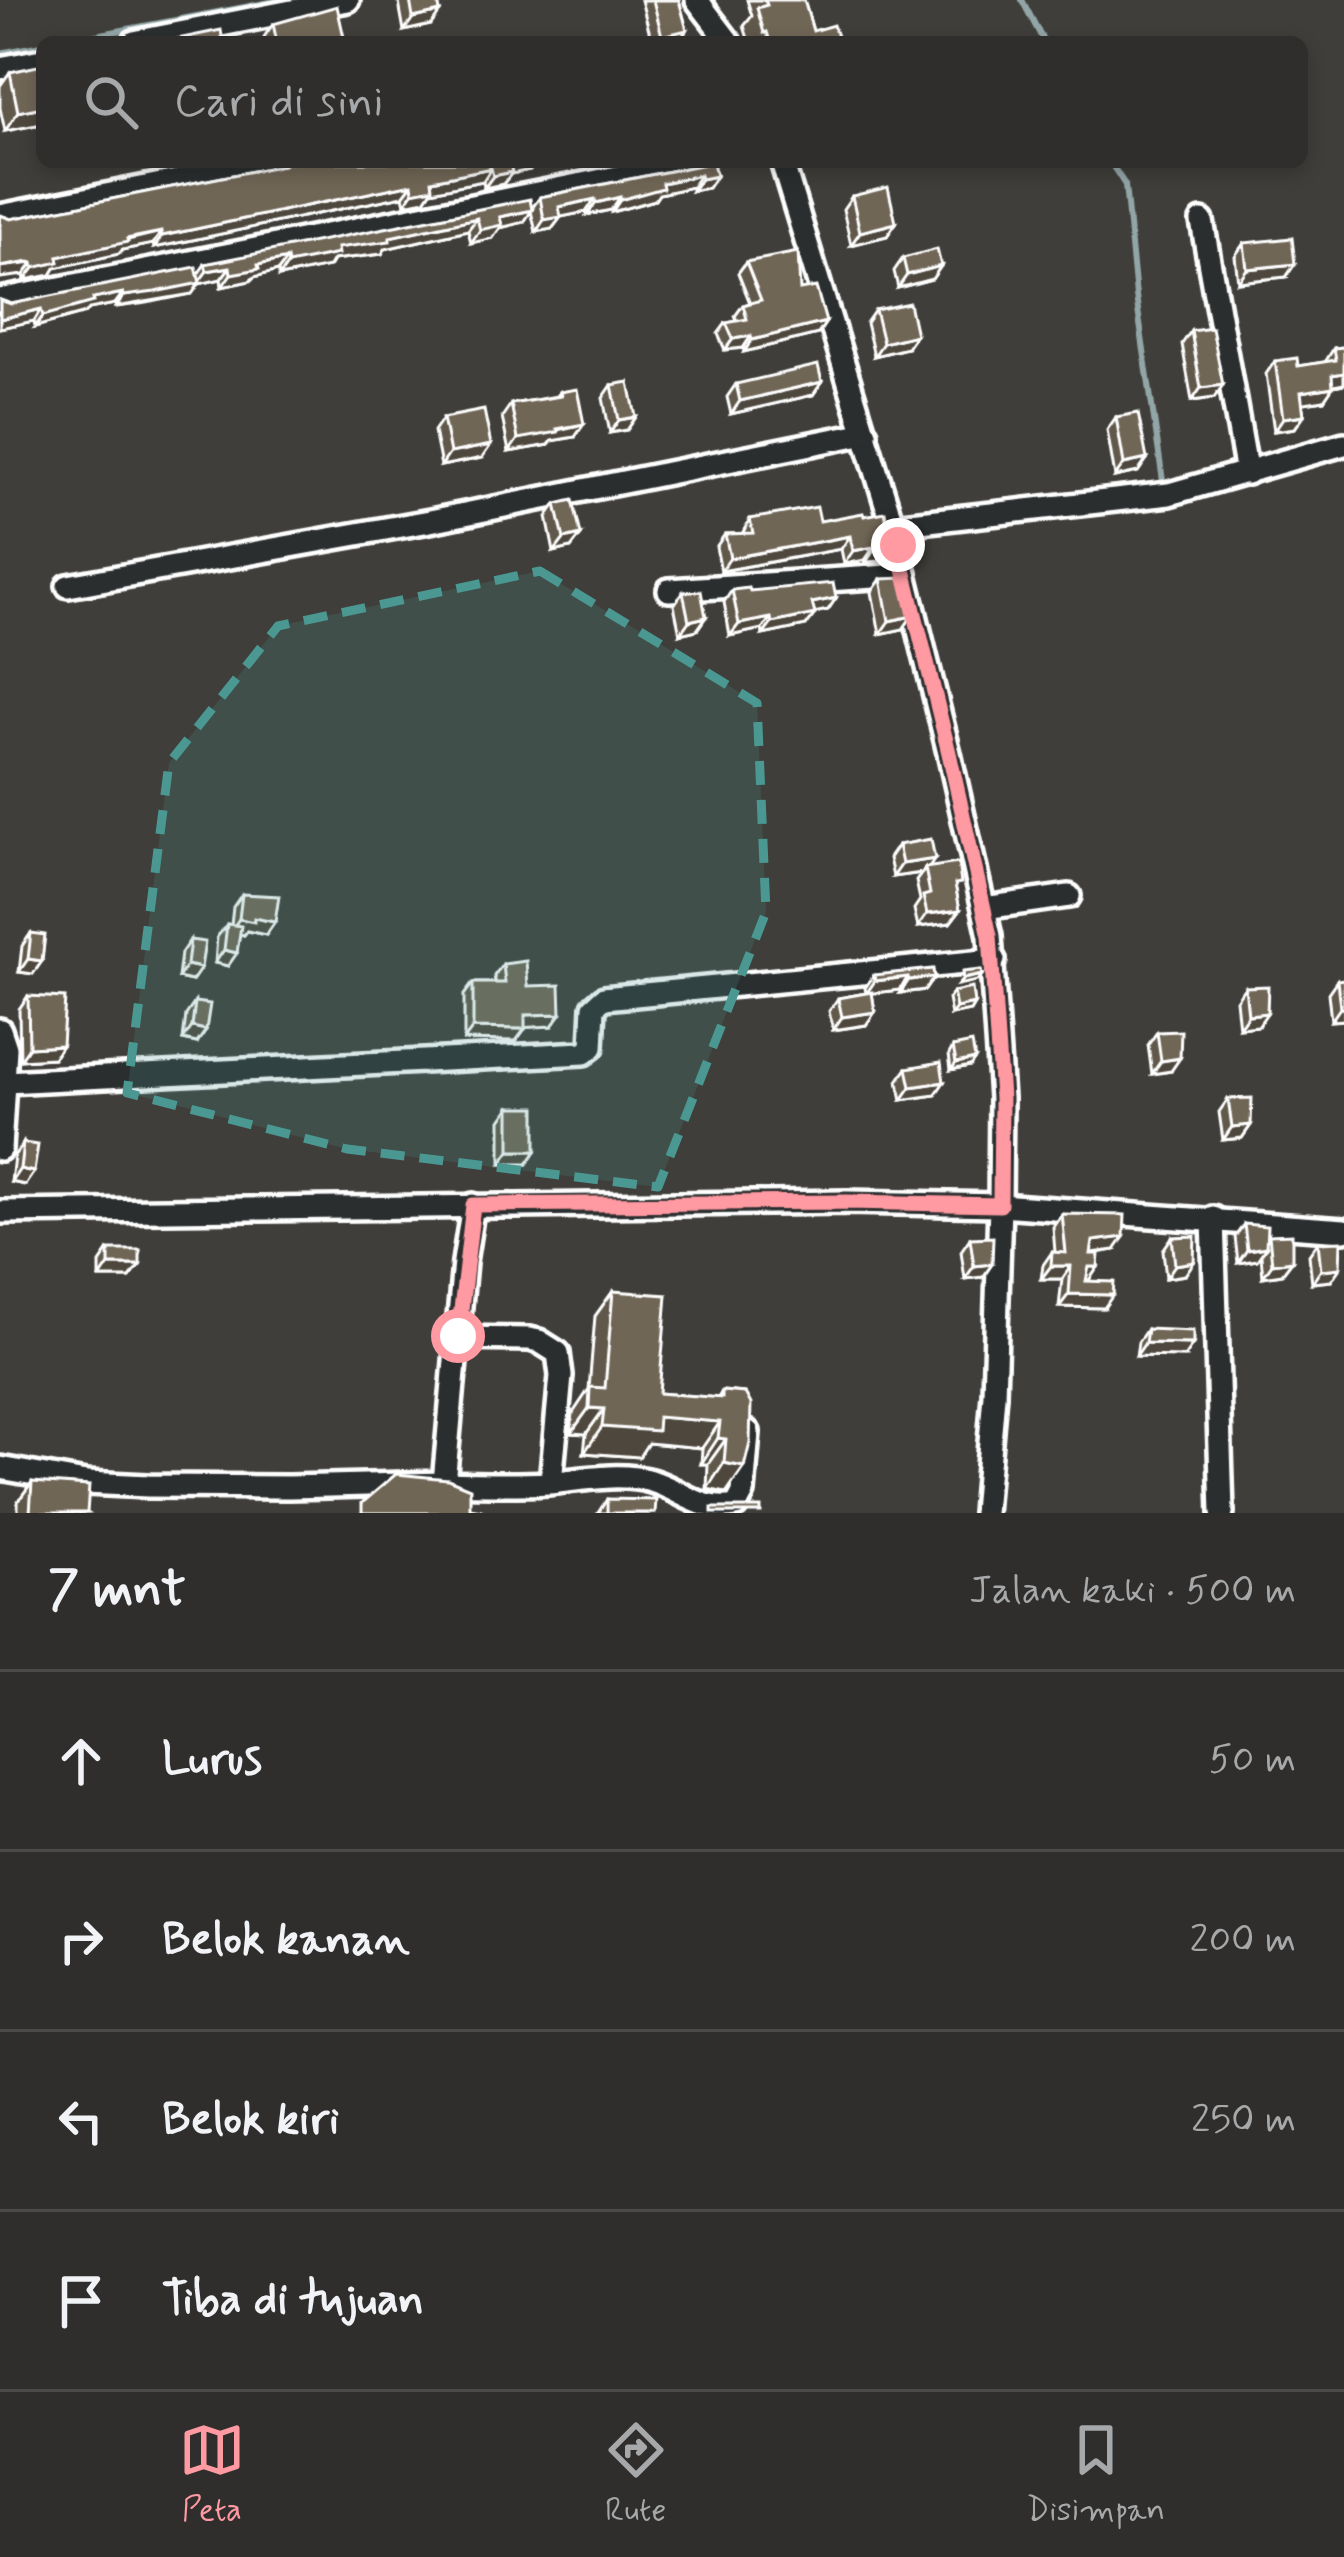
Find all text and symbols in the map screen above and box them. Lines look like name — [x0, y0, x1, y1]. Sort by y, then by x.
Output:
search box — [36, 36, 1308, 168]
icon: search — [78, 69, 144, 135]
text: Cari di sini — [174, 73, 383, 132]
route end — [871, 518, 925, 572]
route start — [431, 1309, 485, 1363]
text: 7 mnt — [48, 1558, 186, 1624]
text: Jalan kaki · 500 m — [969, 1566, 1296, 1617]
icon: ahead — [48, 1728, 114, 1794]
text: Lurus — [162, 1731, 262, 1790]
text: 50 m — [1209, 1735, 1296, 1786]
icon: right — [48, 1908, 114, 1974]
text: Belok kanan — [162, 1911, 410, 1970]
text: 200 m — [1190, 1915, 1296, 1966]
icon: left — [48, 2088, 114, 2154]
text: Belok kiri — [162, 2091, 339, 2150]
text: 250 m — [1191, 2095, 1296, 2146]
icon: arrive — [48, 2268, 114, 2334]
text: Tiba di tujuan — [162, 2271, 424, 2330]
tab: Peta — [179, 2417, 245, 2533]
tab: Rute — [603, 2417, 669, 2533]
tab: Disimpan — [1026, 2417, 1165, 2533]

